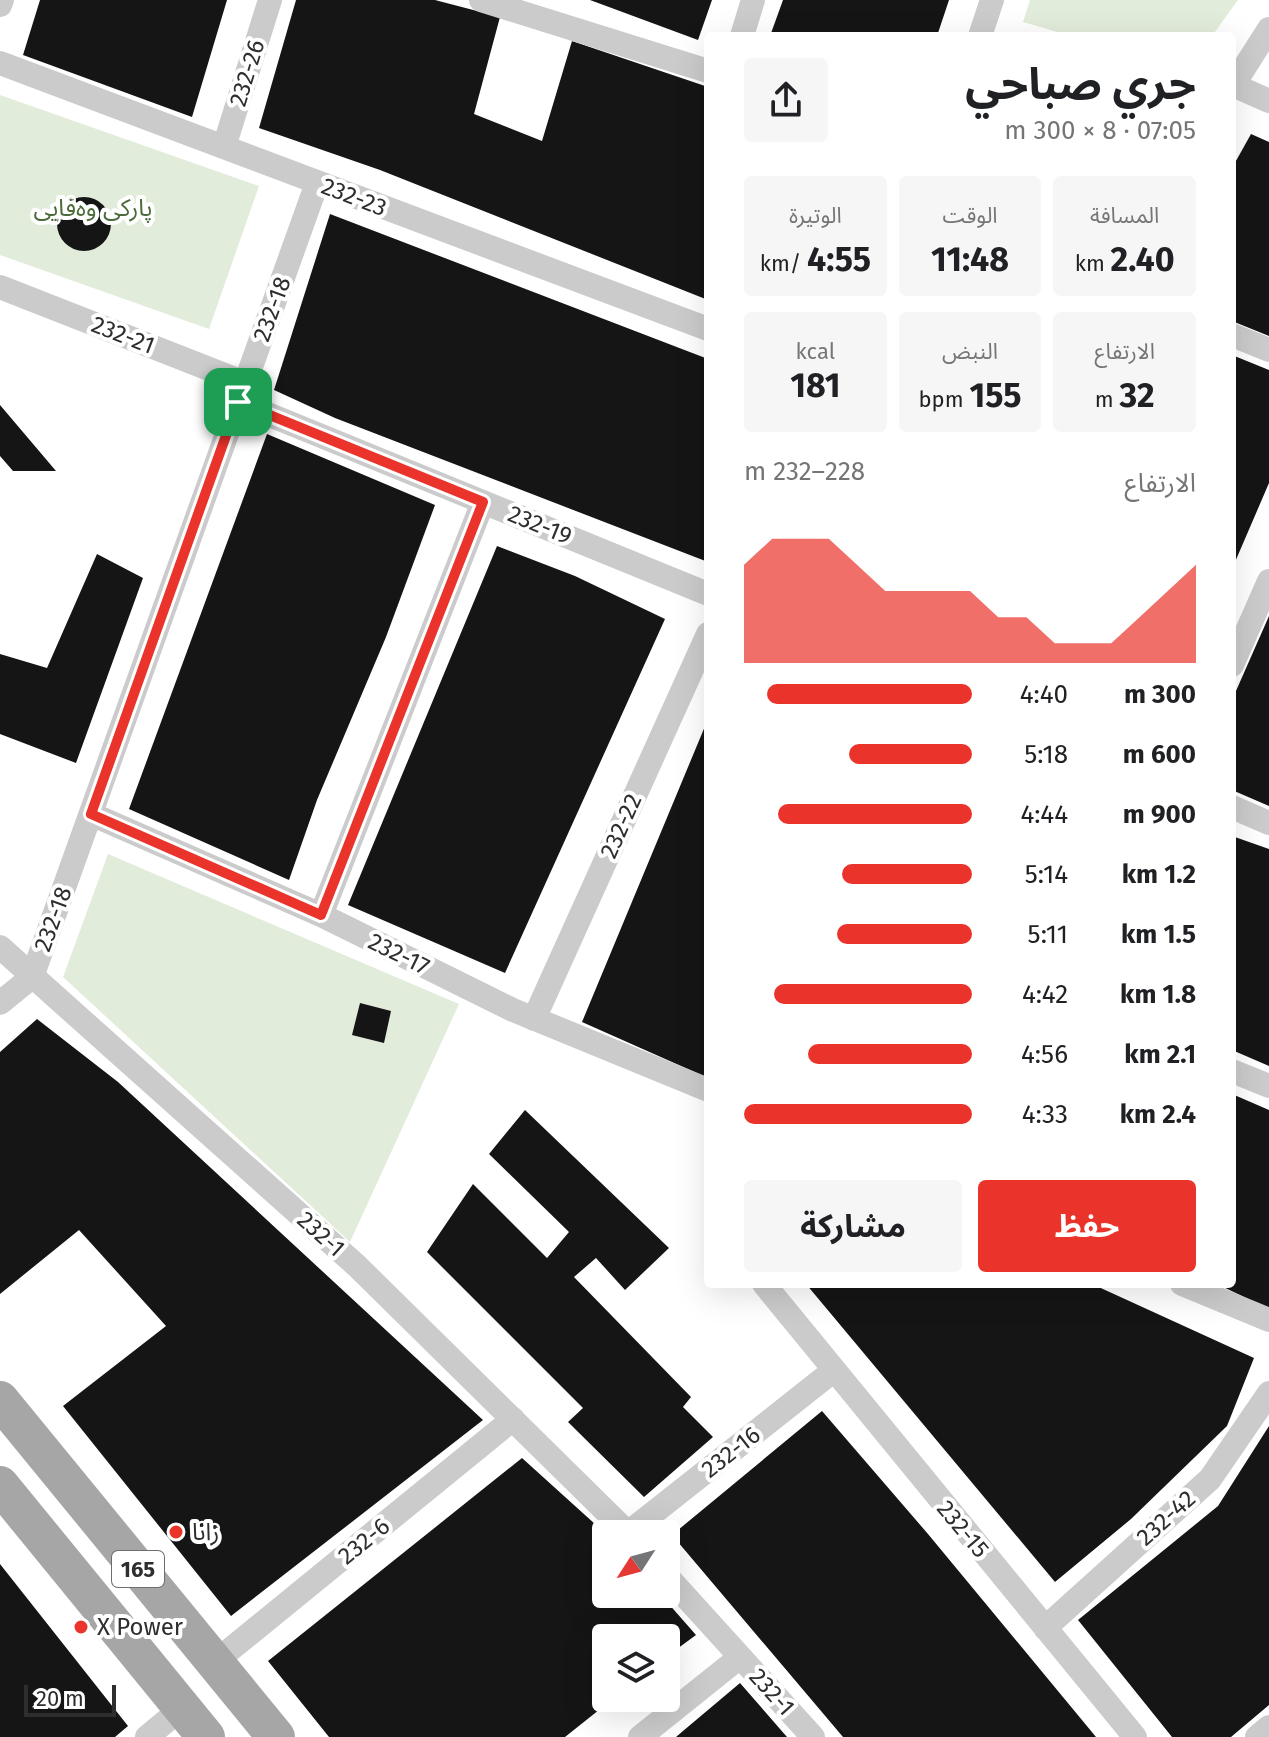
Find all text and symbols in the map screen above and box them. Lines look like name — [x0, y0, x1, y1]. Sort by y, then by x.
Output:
street label: 232-26 — [224, 36, 270, 110]
button: share — [744, 58, 828, 142]
text: جري صباحي — [965, 58, 1196, 111]
text: 07:05 · 8 × 300 m — [1004, 115, 1196, 146]
street label: 232-23 — [318, 172, 390, 222]
park label: پارکی وەفایی — [34, 194, 152, 223]
text: الوتيرة — [789, 202, 842, 229]
text: الوقت — [942, 202, 998, 229]
text: المسافة — [1090, 202, 1159, 229]
text: 4:55 — [807, 239, 871, 280]
text: 11:48 — [931, 239, 1009, 280]
text: 2.40 — [1111, 239, 1175, 280]
text: /km — [760, 250, 807, 277]
text: km — [1075, 250, 1111, 277]
street label: 232-18 — [247, 273, 297, 345]
street label: 232-21 — [88, 310, 158, 360]
text: kcal — [796, 338, 835, 365]
text: النبض — [942, 338, 998, 365]
text: الارتفاع — [1094, 338, 1155, 365]
text: 181 — [790, 365, 840, 406]
pin — [204, 368, 272, 436]
text: 155 — [969, 375, 1021, 416]
text: 32 — [1120, 375, 1154, 416]
icon: arrive — [216, 380, 260, 424]
text: bpm — [919, 386, 969, 413]
text: m — [1095, 386, 1120, 413]
text: 228–232 m — [744, 456, 865, 487]
text: الارتفاع — [1125, 468, 1196, 499]
street label: 232-19 — [504, 500, 576, 550]
text: 4:40 — [1020, 679, 1068, 710]
text: 300 m — [1124, 679, 1196, 710]
text: 5:18 — [1024, 739, 1068, 770]
text: 600 m — [1123, 739, 1196, 770]
street label: 232-22 — [595, 790, 647, 862]
text: 4:44 — [1020, 799, 1068, 830]
text: 900 m — [1123, 799, 1196, 830]
text: 5:14 — [1025, 859, 1068, 890]
text: 1.2 km — [1122, 859, 1196, 890]
street label: 232-18 — [28, 883, 78, 955]
text: 5:11 — [1028, 919, 1068, 950]
text: 1.5 km — [1121, 919, 1196, 950]
street label: 232-17 — [364, 927, 434, 981]
text: 4:42 — [1022, 979, 1068, 1010]
text: 1.8 km — [1120, 979, 1196, 1010]
text: 4:56 — [1021, 1039, 1068, 1070]
text: 2.1 km — [1124, 1039, 1196, 1070]
text: 4:33 — [1022, 1099, 1068, 1130]
text: 2.4 km — [1120, 1099, 1196, 1130]
button: مشاركة — [744, 1180, 962, 1272]
button: حفظ — [978, 1180, 1196, 1272]
street label: 232-1 — [292, 1206, 350, 1262]
street label: 232-16 — [696, 1420, 766, 1484]
street label: 232-42 — [1131, 1485, 1201, 1551]
street label: 232-15 — [931, 1495, 995, 1563]
street label: 232-6 — [333, 1512, 395, 1570]
place label: زانا — [192, 1518, 219, 1546]
north arrow — [592, 1520, 680, 1608]
map controls — [592, 1520, 680, 1712]
marker: زانا — [167, 1523, 185, 1541]
road number: 165 — [112, 1551, 164, 1587]
place label: X Power — [97, 1613, 184, 1641]
marker: X Power — [72, 1618, 90, 1636]
button: layers — [592, 1624, 680, 1712]
street label: 232-1 — [744, 1663, 800, 1721]
scale bar — [24, 1681, 116, 1717]
text: 20 m — [36, 1685, 84, 1712]

